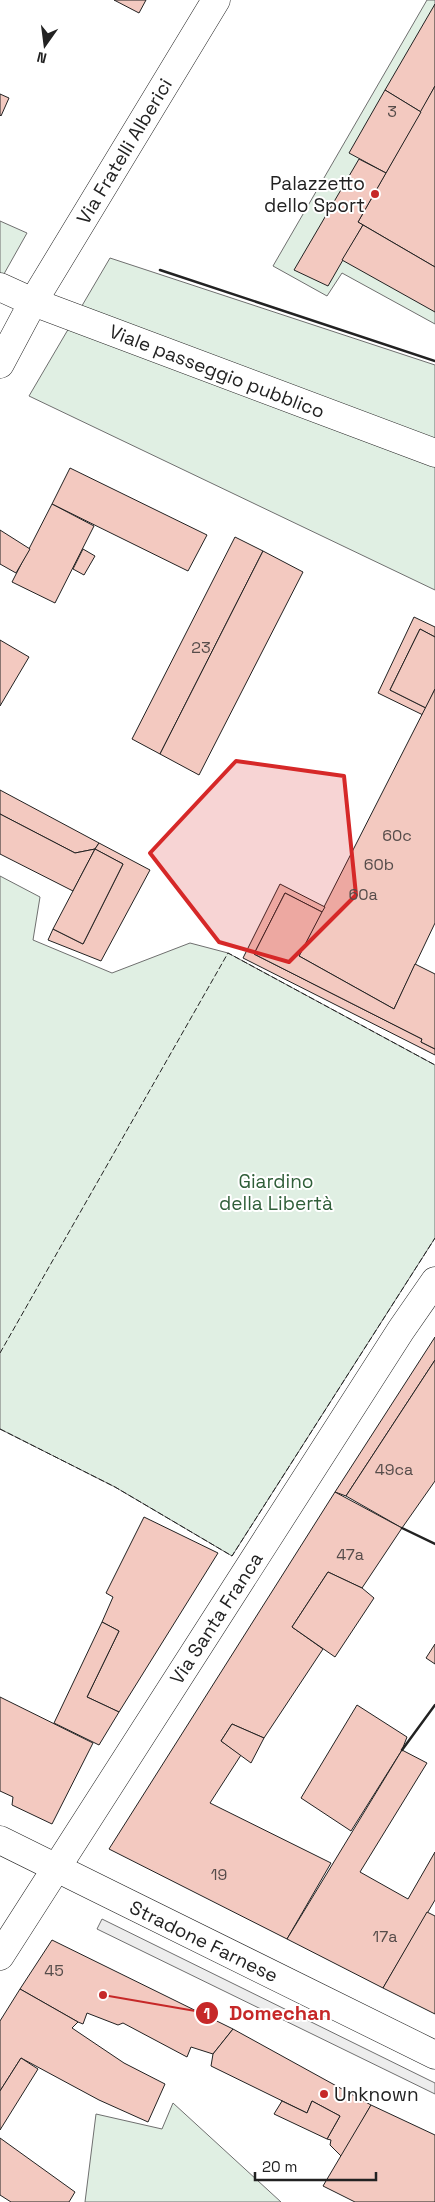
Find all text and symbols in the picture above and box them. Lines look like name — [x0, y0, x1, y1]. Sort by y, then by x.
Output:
north arrow — [20, 20, 70, 70]
text: N — [35, 48, 49, 67]
street label: Via Fratelli Alberici — [71, 74, 178, 229]
house number: 3 — [387, 101, 397, 122]
place label: Palazzetto dello Sport — [264, 171, 365, 218]
marker: Palazzetto dello Sport — [369, 188, 381, 200]
street label: Viale passeggio pubblico — [105, 319, 328, 424]
house number: 23 — [191, 637, 211, 658]
house number: 60c — [382, 825, 412, 846]
house number: 60b — [364, 854, 394, 875]
house number: 60a — [348, 884, 378, 905]
park label: Giardino della Libertà — [219, 1169, 333, 1216]
house number: 49ca — [375, 1459, 413, 1480]
house number: 47a — [336, 1544, 364, 1565]
street label: Via Santa Franca — [164, 1547, 269, 1689]
house number: 19 — [211, 1864, 227, 1885]
street label: Stradone Farnese — [125, 1895, 282, 1988]
house number: 17a — [373, 1926, 397, 1947]
house number: 45 — [44, 1960, 64, 1981]
callout: Domechan — [194, 1996, 341, 2031]
text: Domechan — [229, 2000, 331, 2026]
text: 1 — [204, 2004, 210, 2023]
place label: Unknown — [334, 2082, 419, 2107]
marker: Unknown — [318, 2088, 330, 2100]
scale bar — [255, 2150, 376, 2182]
text: 20 m — [262, 2157, 297, 2176]

